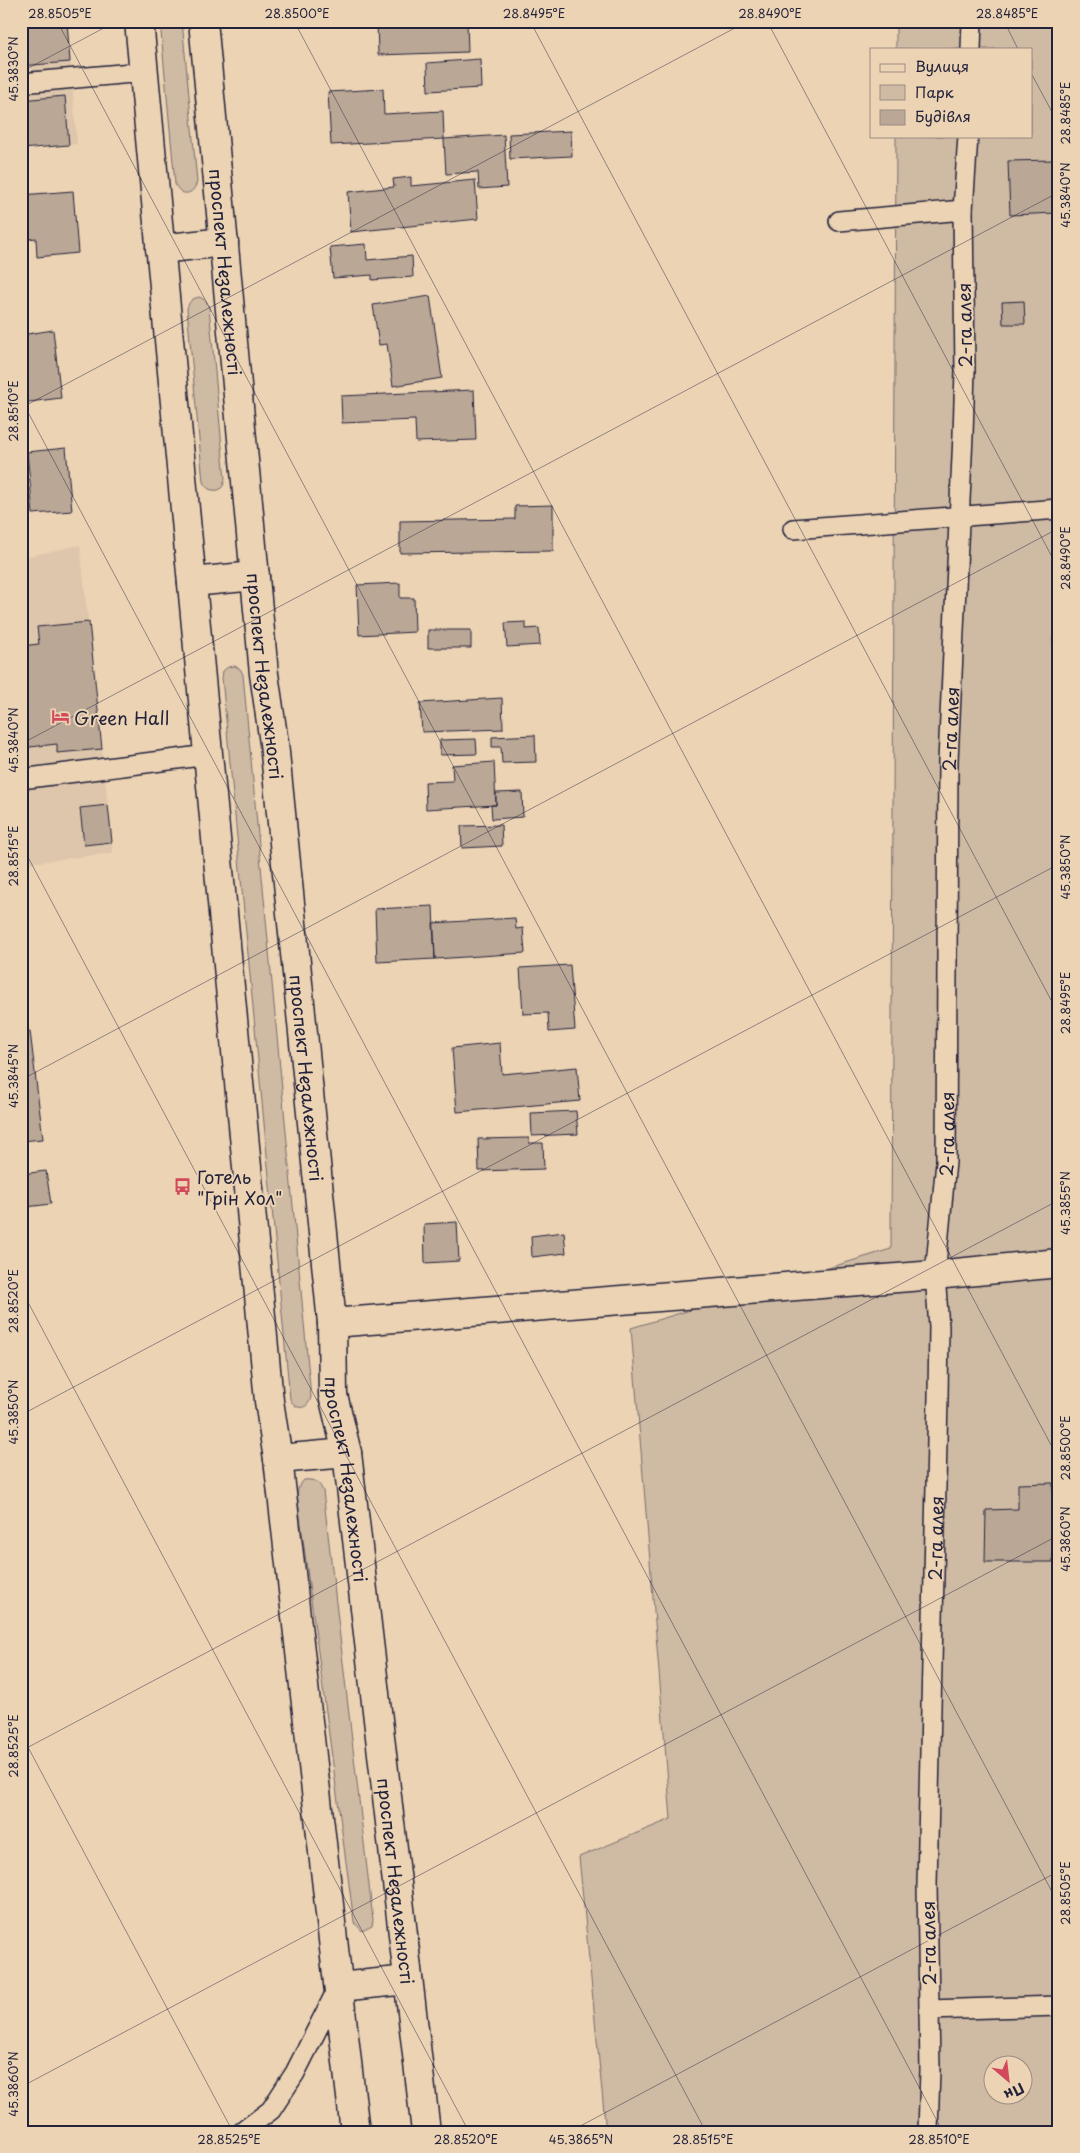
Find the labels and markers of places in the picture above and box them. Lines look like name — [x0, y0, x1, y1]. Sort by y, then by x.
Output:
place label: Green Hall — [74, 704, 169, 731]
hotel icon: Green Hall — [50, 707, 70, 727]
place label: Готель "Грін Хол" — [197, 1163, 283, 1211]
bus stop icon: Готель "Грін Хол" — [173, 1176, 193, 1196]

